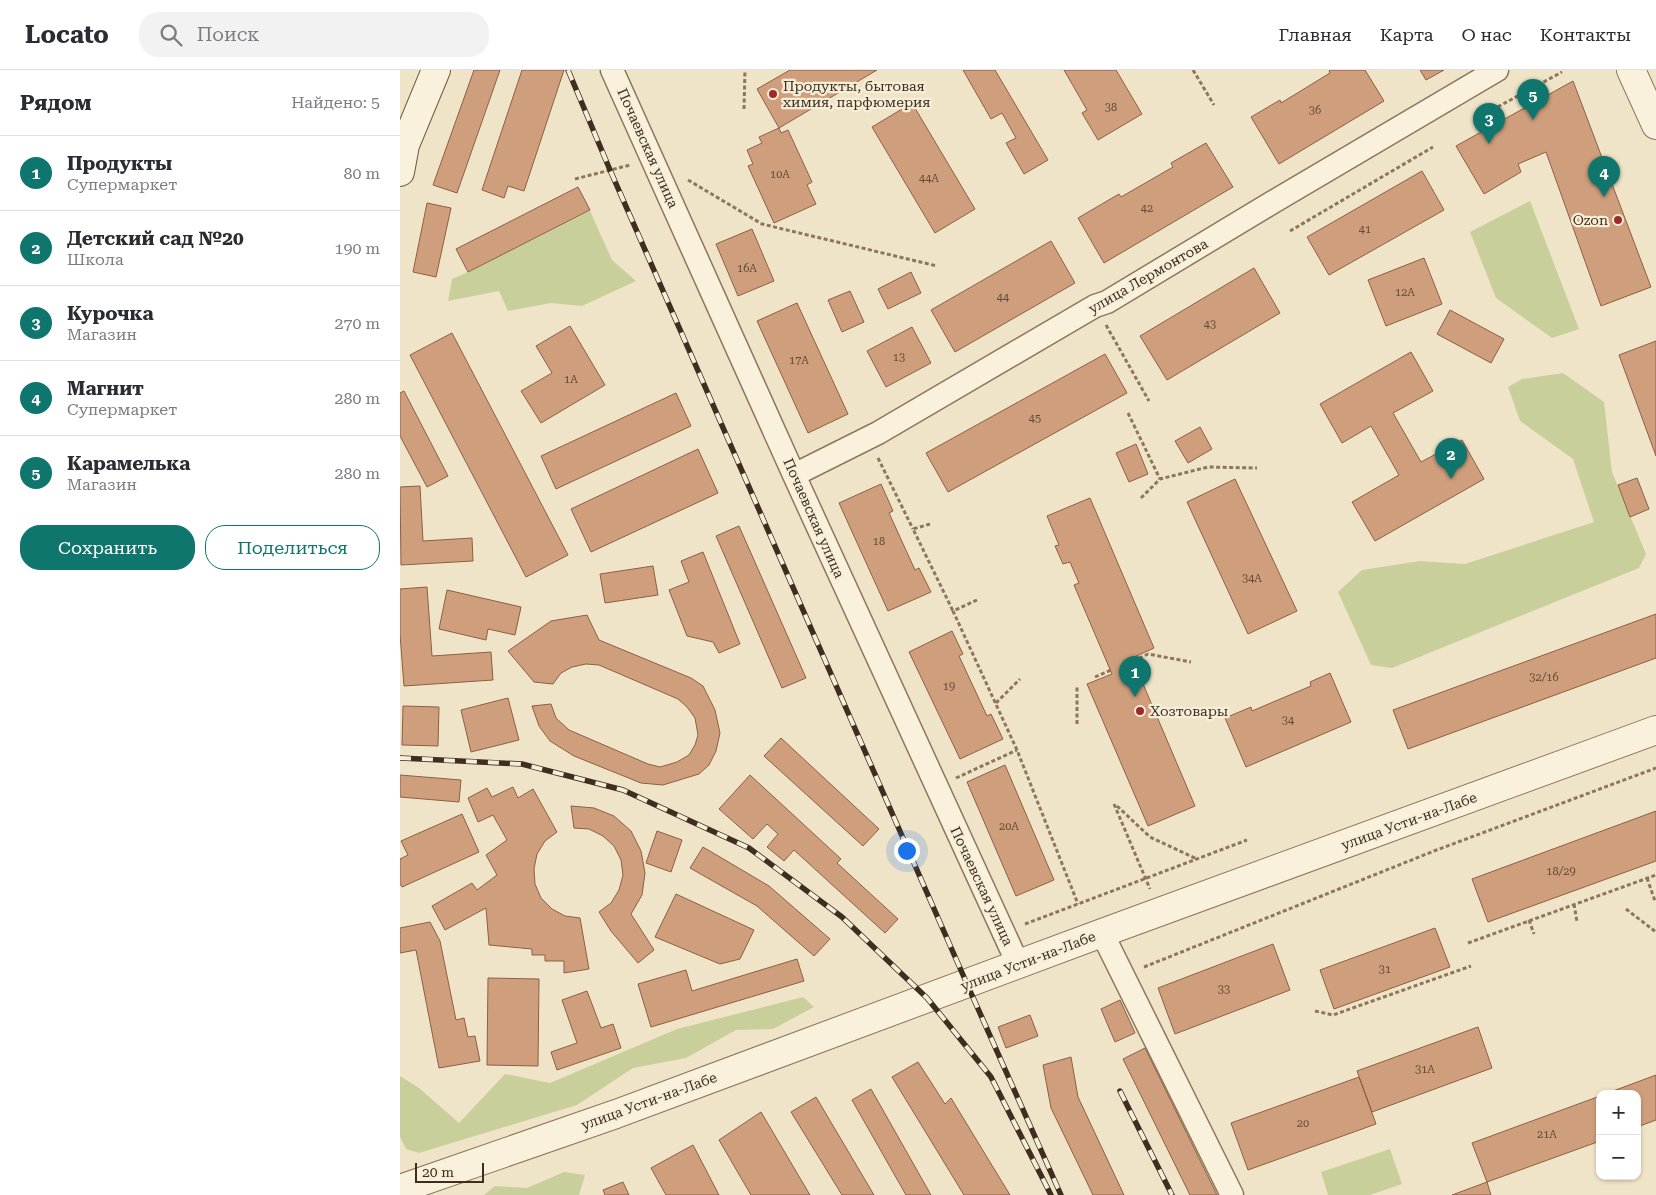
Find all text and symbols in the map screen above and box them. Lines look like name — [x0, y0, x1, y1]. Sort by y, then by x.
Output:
search box — [139, 12, 489, 57]
text: Locato — [25, 21, 109, 49]
icon: search — [157, 21, 185, 49]
text: Поиск — [197, 23, 259, 46]
text: Главная — [1279, 24, 1352, 45]
text: Карта — [1380, 24, 1434, 45]
text: О нас — [1462, 24, 1512, 45]
text: Контакты — [1540, 24, 1631, 45]
place label: Продукты, бытовая химия, парфюмерия — [783, 78, 930, 110]
pin: 5 — [1517, 79, 1549, 120]
street label: Почаевская улица — [614, 86, 682, 211]
marker: Продукты, бытовая химия, парфюмерия — [767, 88, 779, 100]
text: Рядом — [20, 91, 92, 115]
text: Найдено: 5 — [291, 93, 380, 112]
house number: 38 — [1105, 101, 1117, 114]
pin: 3 — [1473, 103, 1505, 144]
house number: 36 — [1309, 104, 1321, 117]
text: Продукты — [67, 152, 172, 175]
pin: 4 — [1588, 156, 1620, 197]
text: 1 — [32, 164, 40, 183]
text: 80 m — [343, 164, 380, 183]
house number: 10А — [770, 168, 790, 181]
house number: 44А — [919, 172, 939, 185]
text: Супермаркет — [67, 175, 177, 194]
house number: 42 — [1141, 202, 1153, 215]
place label: Ozon — [1573, 212, 1608, 228]
marker: Ozon — [1612, 214, 1624, 226]
house number: 41 — [1359, 223, 1371, 236]
text: Детский сад №20 — [67, 227, 244, 250]
street label: улица Лермонтова — [1086, 235, 1211, 317]
text: 2 — [32, 239, 40, 258]
text: 190 m — [334, 239, 380, 258]
text: Школа — [67, 250, 124, 269]
house number: 16А — [737, 262, 757, 275]
house number: 12А — [1395, 286, 1415, 299]
house number: 44 — [997, 291, 1010, 304]
text: Курочка — [67, 302, 154, 325]
text: 3 — [32, 314, 40, 333]
text: 270 m — [334, 314, 380, 333]
house number: 43 — [1204, 318, 1216, 331]
text: Магазин — [67, 325, 137, 344]
house number: 13 — [893, 351, 905, 364]
house number: 17А — [789, 354, 809, 367]
house number: 1А — [564, 373, 578, 386]
text: Магнит — [67, 377, 144, 400]
text: 4 — [32, 389, 40, 408]
text: 280 m — [334, 389, 380, 408]
text: Супермаркет — [67, 400, 177, 419]
house number: 45 — [1029, 412, 1041, 425]
pin: 2 — [1435, 438, 1467, 479]
text: Карамелька — [67, 452, 190, 475]
street label: Почаевская улица — [780, 456, 848, 581]
text: 5 — [32, 464, 40, 483]
text: 280 m — [334, 464, 380, 483]
text: Магазин — [67, 475, 137, 494]
button: Сохранить — [20, 525, 195, 570]
button: Поделиться — [205, 525, 380, 570]
house number: 18 — [873, 535, 885, 548]
house number: 34А — [1242, 572, 1262, 585]
pin: 1 — [1119, 656, 1151, 697]
house number: 32/16 — [1529, 671, 1559, 684]
house number: 19 — [943, 680, 955, 693]
place label: Хозтовары — [1150, 703, 1228, 719]
marker: Хозтовары — [1134, 705, 1146, 717]
house number: 34 — [1282, 714, 1295, 727]
street label: улица Усти-на-Лабе — [1339, 789, 1479, 853]
house number: 20А — [999, 820, 1019, 833]
street label: Почаевская улица — [947, 824, 1017, 948]
your location — [894, 838, 920, 864]
house number: 18/29 — [1546, 865, 1576, 878]
street label: улица Усти-на-Лабе — [958, 928, 1098, 994]
house number: 31 — [1379, 963, 1391, 976]
house number: 33 — [1218, 983, 1230, 996]
house number: 31А — [1415, 1063, 1435, 1076]
street label: улица Усти-на-Лабе — [579, 1069, 719, 1133]
map controls — [1596, 1090, 1641, 1180]
button: + — [1596, 1090, 1641, 1135]
house number: 20 — [1297, 1117, 1309, 1130]
house number: 21А — [1537, 1128, 1557, 1141]
button: − — [1596, 1135, 1641, 1180]
scale bar — [415, 1160, 484, 1183]
text: 20 m — [422, 1164, 454, 1180]

